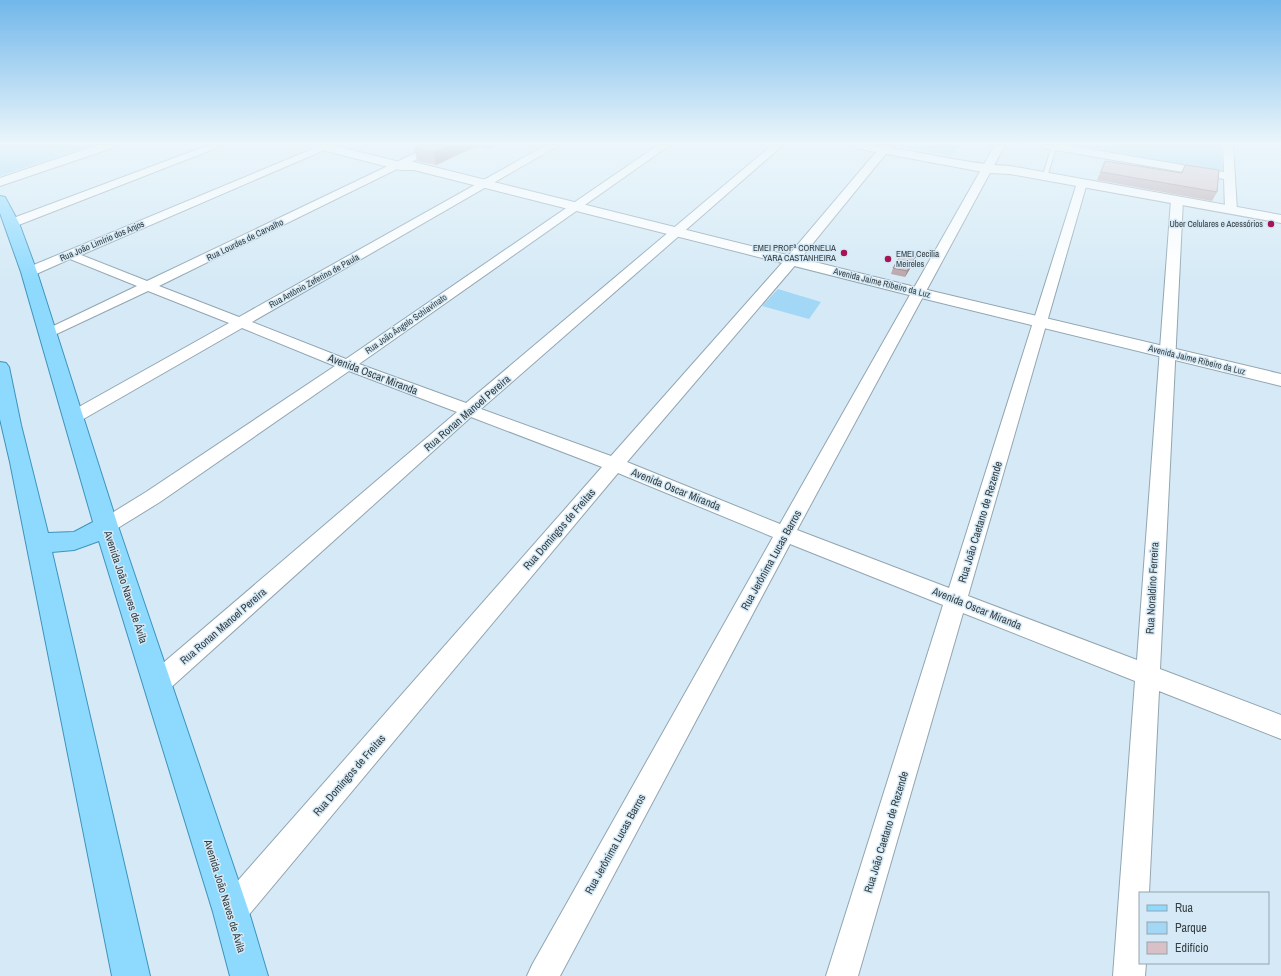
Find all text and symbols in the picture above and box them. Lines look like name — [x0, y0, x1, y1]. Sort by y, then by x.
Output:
street label: Rua Lourdes de Carvalho — [205, 216, 285, 264]
street label: Rua João Limírio dos Anjos — [58, 218, 146, 264]
place label: Uber Celulares e Acessórios — [1169, 218, 1263, 230]
marker: Uber Celulares e Acessórios — [1266, 219, 1276, 229]
place label: EMEI PROFª CORNELIA YARA CASTANHEIRA — [753, 242, 836, 264]
marker: EMEI PROFª CORNELIA YARA CASTANHEIRA — [839, 248, 849, 258]
place label: EMEI Cecilia Meireles — [896, 248, 939, 270]
street label: Rua Antônio Zeferino de Paula — [267, 251, 361, 311]
marker: EMEI Cecilia Meireles — [883, 254, 893, 264]
street label: Avenida Jaime Ribeiro da Luz — [831, 265, 932, 301]
street label: Rua João Ângelo Schiavinato — [363, 291, 449, 357]
street label: Avenida Jaime Ribeiro da Luz — [1146, 342, 1247, 378]
street label: Avenida Oscar Miranda — [325, 350, 420, 398]
street label: Rua Ronan Manoel Pereira — [421, 372, 513, 454]
street label: Rua João Caetano de Rezende — [955, 460, 1005, 584]
street label: Avenida Oscar Miranda — [628, 464, 723, 513]
street label: Rua Domingos de Freitas — [520, 485, 598, 573]
street label: Rua Jerônima Lucas Barros — [738, 507, 805, 613]
street label: Avenida João Naves de Ávila — [101, 528, 151, 645]
street label: Rua Noraldino Ferreira — [1143, 542, 1161, 634]
street label: Avenida Oscar Miranda — [929, 583, 1024, 632]
street label: Rua Ronan Manoel Pereira — [177, 585, 269, 667]
street label: Rua Domingos de Freitas — [310, 731, 388, 819]
street label: Rua João Caetano de Rezende — [861, 770, 911, 894]
street label: Rua Jerônima Lucas Barros — [582, 791, 649, 897]
street label: Avenida João Naves de Ávila — [201, 837, 249, 954]
legend — [1139, 892, 1269, 964]
text: Rua — [1175, 900, 1194, 916]
text: Parque — [1175, 920, 1207, 936]
text: Edifício — [1175, 940, 1208, 956]

